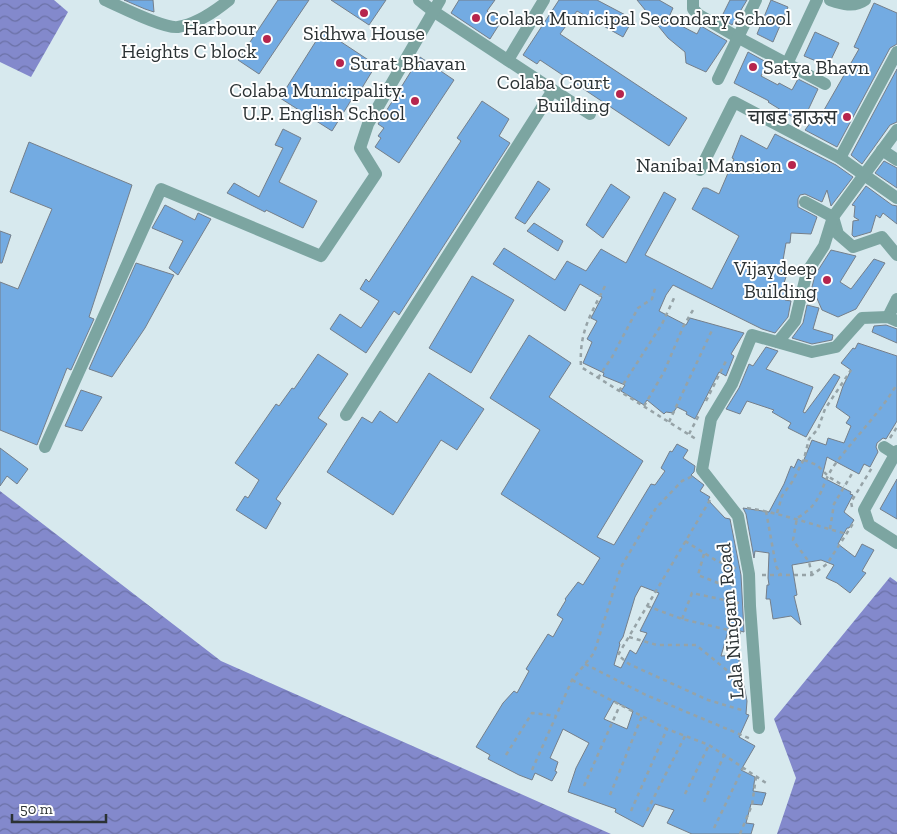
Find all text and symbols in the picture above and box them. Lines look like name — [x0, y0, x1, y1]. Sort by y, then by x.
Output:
place label: Colaba Municipal Secondary School — [486, 6, 791, 30]
marker: Sidhwa House — [358, 7, 370, 19]
marker: Colaba Municipal Secondary School — [470, 12, 482, 24]
place label: Harbour Heights C block — [121, 16, 258, 63]
place label: Sidhwa House — [303, 21, 425, 45]
marker: Harbour Heights C block — [261, 33, 273, 45]
place label: Surat Bhavan — [350, 51, 466, 75]
place label: Satya Bhavn — [763, 55, 870, 79]
marker: Surat Bhavan — [334, 57, 346, 69]
marker: Satya Bhavn — [747, 61, 759, 73]
place label: Colaba Court Building — [497, 70, 611, 117]
place label: Colaba Municipality. U.P. English School — [229, 78, 405, 125]
marker: Colaba Court Building — [614, 88, 626, 100]
marker: Colaba Municipality. U.P. English School — [409, 95, 421, 107]
place label: चाबड हाऊस — [747, 105, 837, 129]
marker: चाबड हाऊस — [841, 111, 853, 123]
place label: Nanibai Mansion — [636, 153, 783, 177]
marker: Nanibai Mansion — [786, 159, 798, 171]
place label: Vijaydeep Building — [733, 256, 817, 303]
marker: Vijaydeep Building — [821, 274, 833, 286]
street label: Lala Ningam Road — [711, 542, 749, 700]
scale bar — [12, 792, 106, 824]
text: 50 m — [20, 800, 53, 818]

